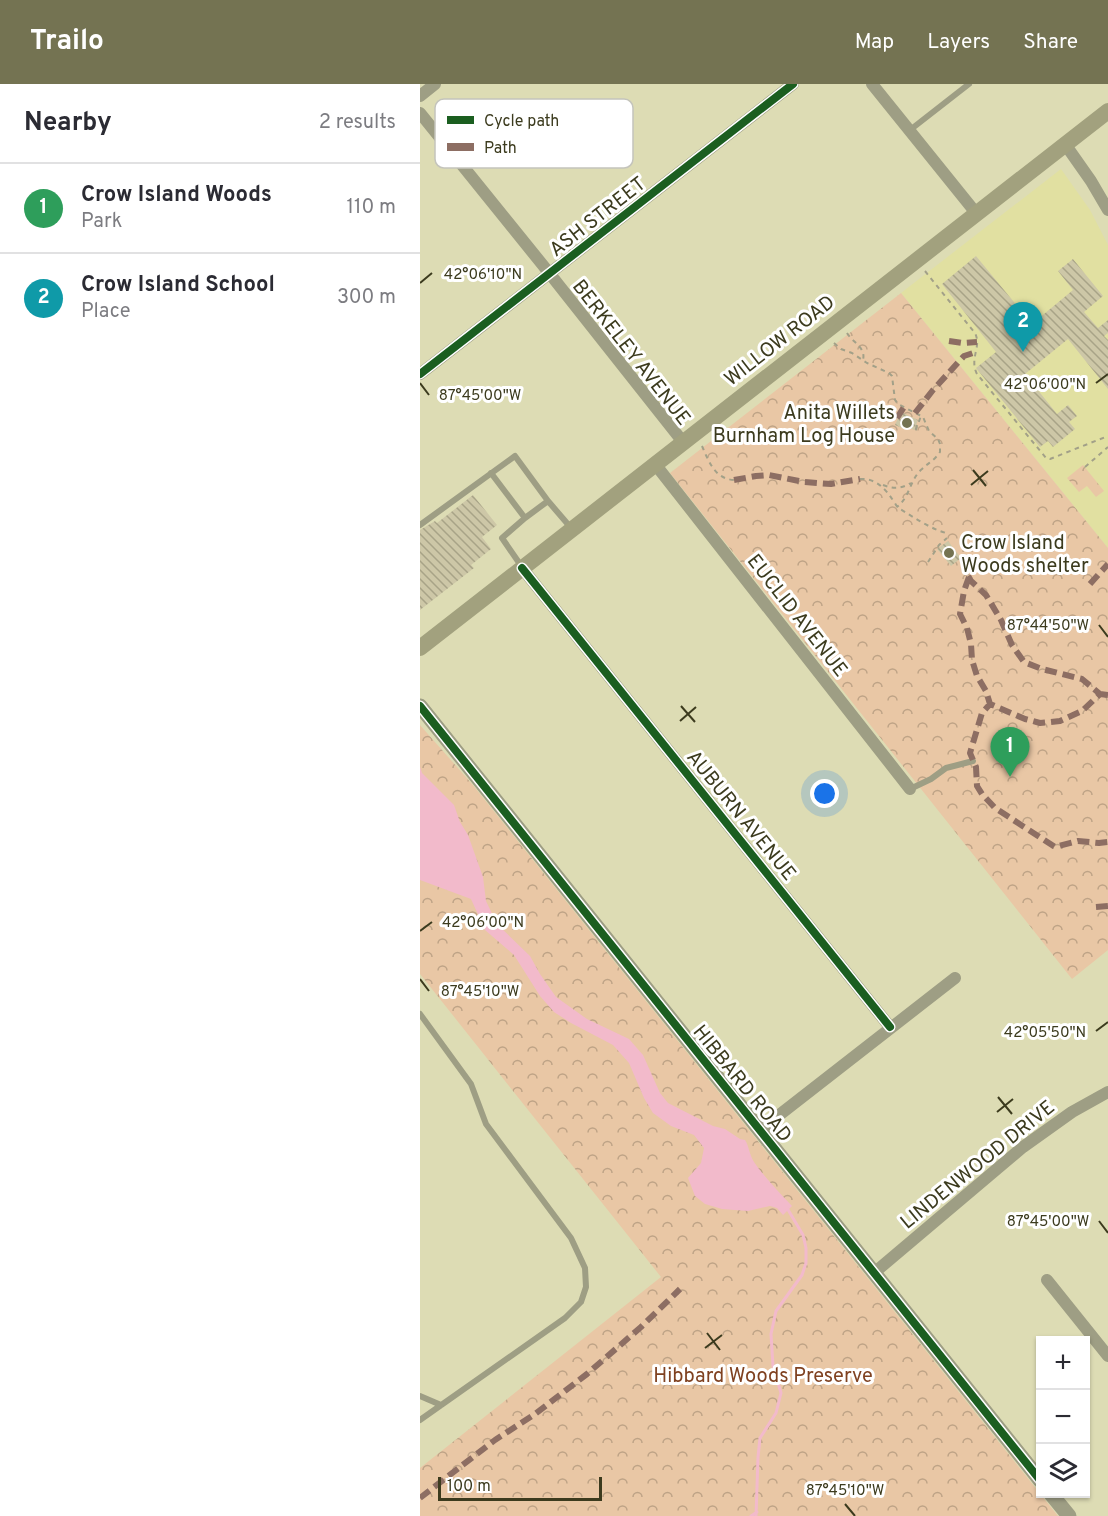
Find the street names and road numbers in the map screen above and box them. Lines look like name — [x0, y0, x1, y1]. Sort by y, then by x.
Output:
street label: ASH STREET — [545, 172, 652, 263]
street label: BERKELEY AVENUE — [565, 275, 696, 431]
street label: WILLOW ROAD — [720, 290, 841, 393]
street label: EUCLID AVENUE — [740, 550, 853, 683]
street label: AUBURN AVENUE — [680, 746, 801, 887]
street label: HIBBARD ROAD — [686, 1020, 797, 1148]
street label: LINDENWOOD DRIVE — [896, 1095, 1061, 1236]

